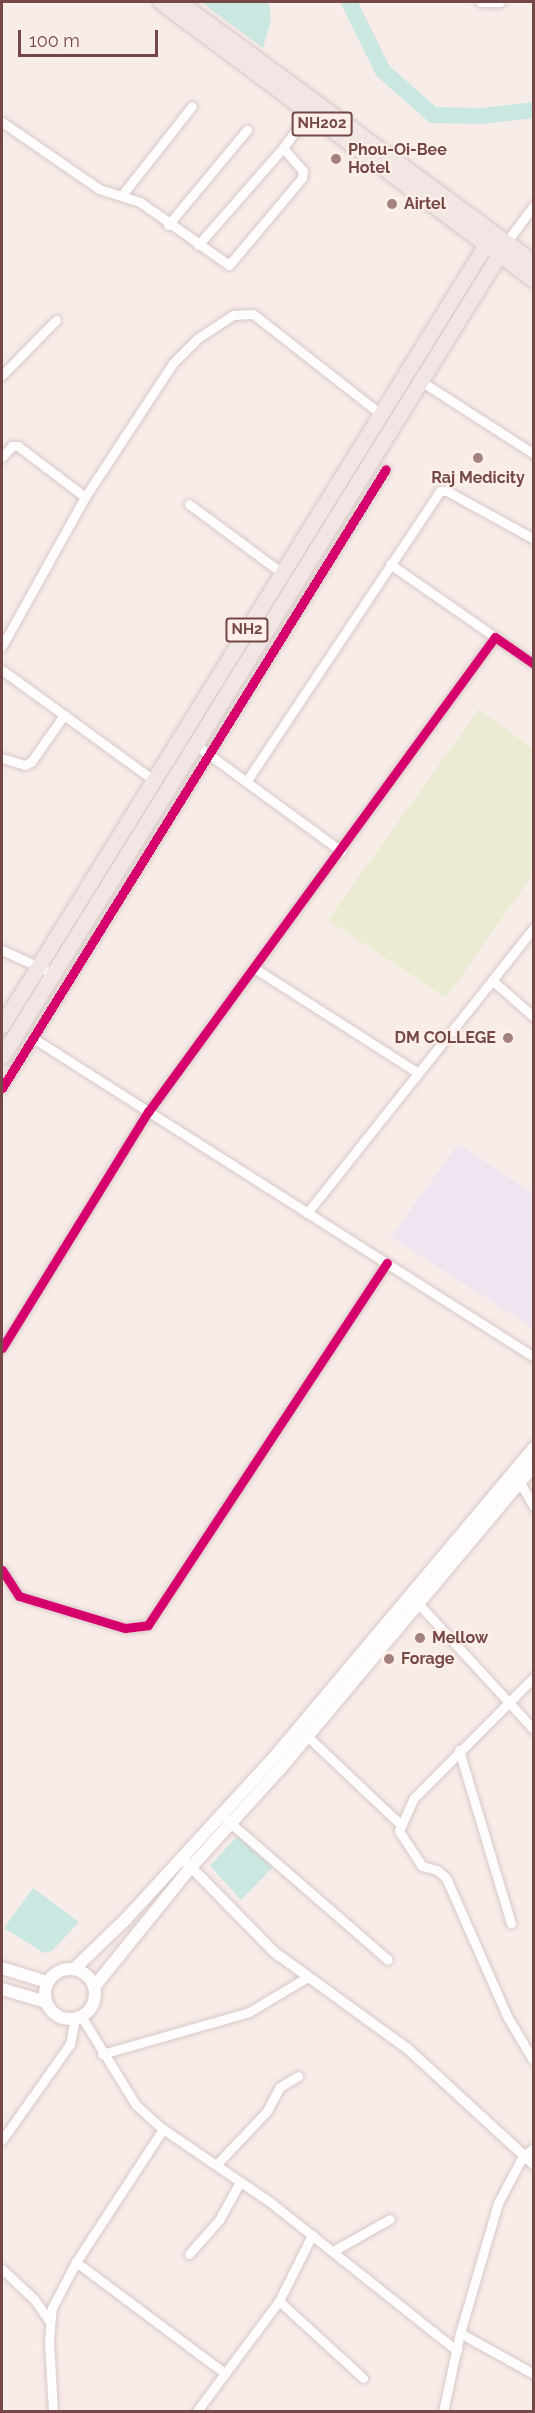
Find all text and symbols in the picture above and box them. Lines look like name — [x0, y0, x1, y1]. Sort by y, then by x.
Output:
scale bar — [21, 18, 160, 56]
text: 100 m — [29, 30, 80, 51]
road number: NH202 — [290, 112, 354, 136]
place label: Phou-Oi-Bee Hotel — [348, 140, 447, 178]
marker: Phou-Oi-Bee Hotel — [329, 152, 343, 166]
place label: Airtel — [404, 194, 446, 214]
marker: Airtel — [385, 197, 399, 211]
marker: Raj Medicity — [469, 449, 487, 467]
place label: Raj Medicity — [431, 468, 525, 488]
road number: NH2 — [224, 618, 270, 642]
place label: DM COLLEGE — [395, 1028, 496, 1048]
marker: DM COLLEGE — [501, 1031, 515, 1045]
place label: Mellow — [432, 1628, 488, 1648]
marker: Mellow — [413, 1631, 427, 1645]
place label: Forage — [401, 1649, 454, 1669]
marker: Forage — [382, 1652, 396, 1666]

